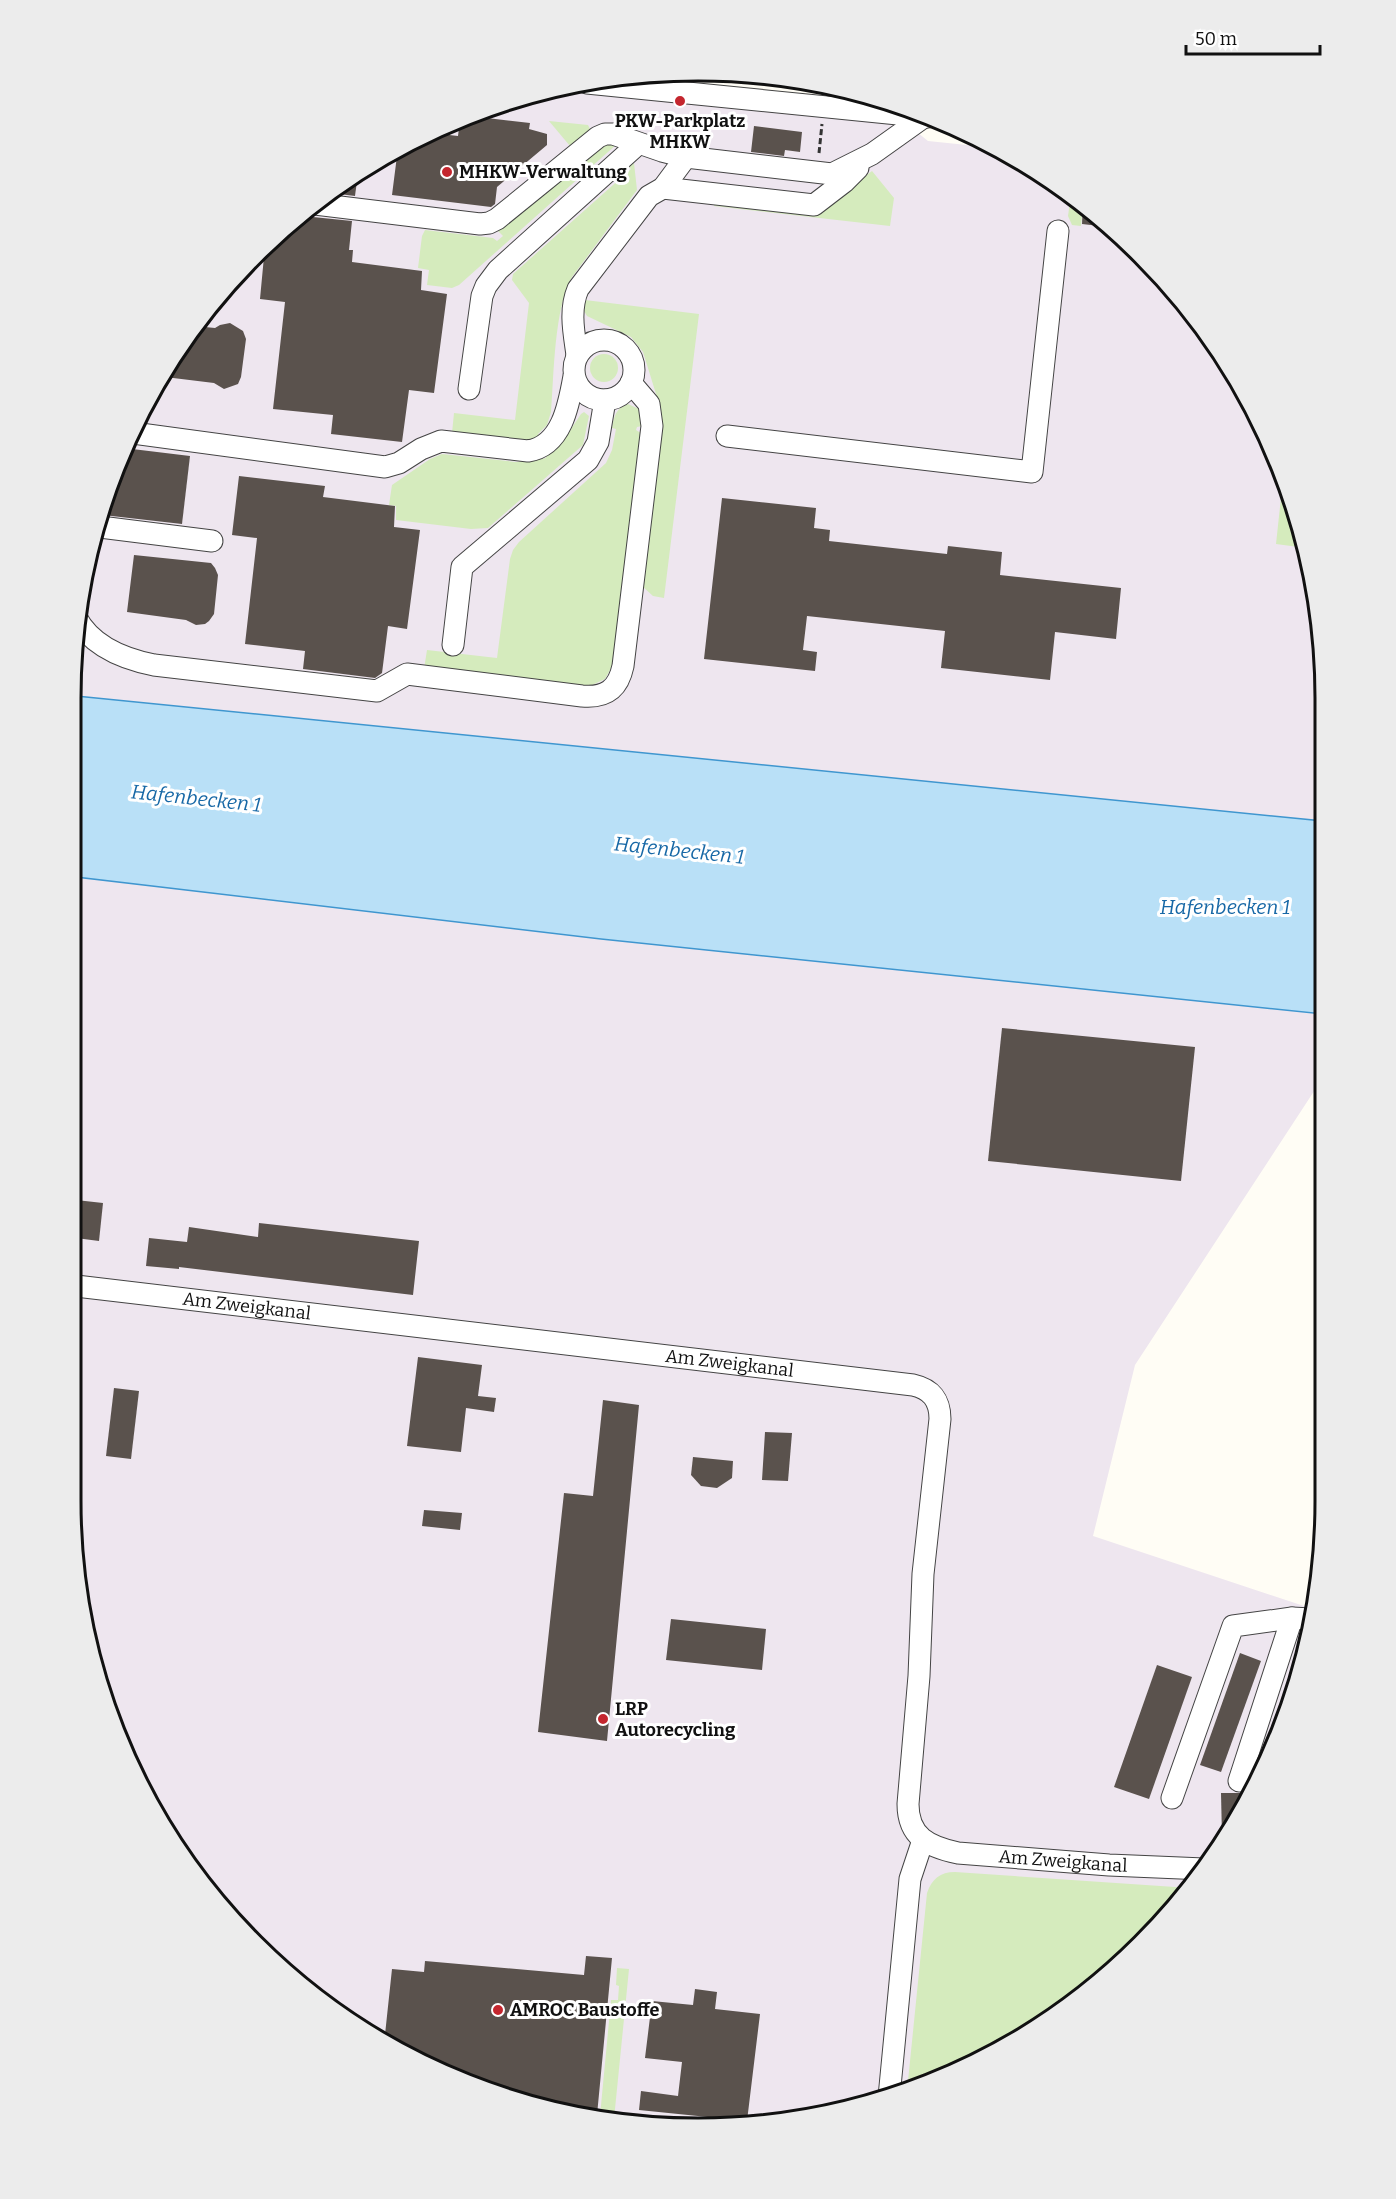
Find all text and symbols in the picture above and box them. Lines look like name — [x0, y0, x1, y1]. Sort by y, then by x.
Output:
scale bar — [1186, 18, 1320, 56]
text: 50 m — [1195, 28, 1237, 50]
marker: PKW-Parkplatz MHKW — [673, 94, 687, 108]
place label: PKW-Parkplatz MHKW — [615, 110, 745, 153]
place label: MHKW-Verwaltung — [459, 161, 628, 183]
marker: MHKW-Verwaltung — [440, 165, 454, 179]
water label: Hafenbecken 1 — [130, 779, 262, 818]
water label: Hafenbecken 1 — [613, 831, 745, 870]
water label: Hafenbecken 1 — [1160, 895, 1290, 920]
street label: Am Zweigkanal — [181, 1288, 312, 1325]
street label: Am Zweigkanal — [664, 1345, 795, 1382]
place label: LRP Autorecycling — [615, 1698, 736, 1741]
marker: LRP Autorecycling — [596, 1712, 610, 1726]
street label: Am Zweigkanal — [998, 1845, 1128, 1877]
place label: AMROC Baustoffe — [510, 1999, 659, 2021]
marker: AMROC Baustoffe — [491, 2003, 505, 2017]

